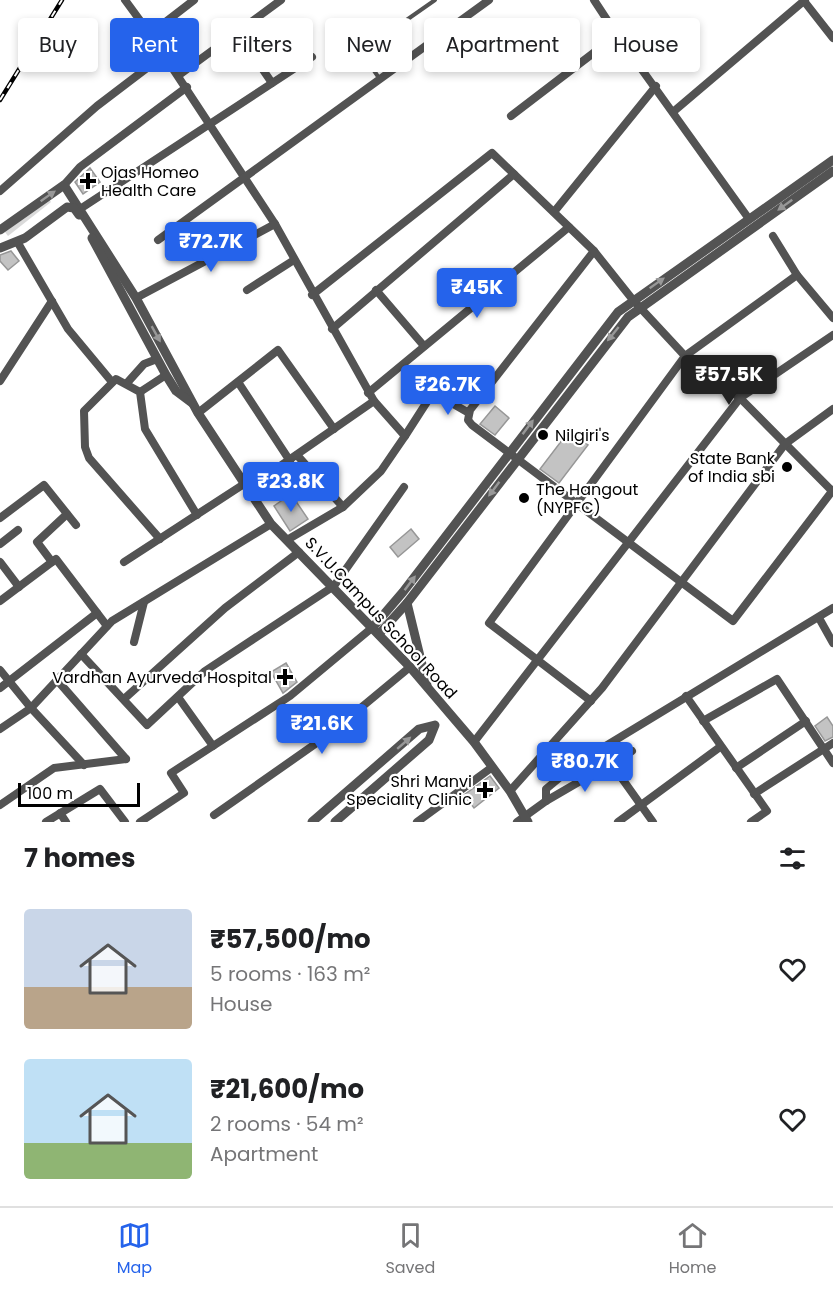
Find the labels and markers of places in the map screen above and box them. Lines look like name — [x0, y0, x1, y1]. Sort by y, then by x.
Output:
place label: Ojas Homeo Health Care — [101, 161, 199, 202]
marker: Ojas Homeo Health Care — [79, 172, 97, 190]
pin: ₹72.7K — [162, 222, 260, 273]
pin: ₹45K — [441, 268, 513, 319]
pin: ₹57.5K — [680, 355, 778, 406]
pin: ₹26.7K — [399, 365, 497, 416]
place label: Nilgiri's — [555, 424, 610, 447]
marker: Nilgiri's — [536, 428, 550, 442]
place label: State Bank of India sbi — [688, 447, 776, 488]
marker: State Bank of India sbi — [780, 460, 794, 474]
pin: ₹23.8K — [242, 462, 340, 513]
place label: The Hangout (NYPFC) — [536, 478, 639, 519]
marker: The Hangout (NYPFC) — [517, 491, 531, 505]
place label: Vardhan Ayurveda Hospital — [52, 666, 272, 689]
marker: Vardhan Ayurveda Hospital — [276, 668, 294, 686]
pin: ₹21.6K — [273, 704, 371, 755]
pin: ₹80.7K — [536, 742, 634, 793]
place label: Shri Manvi Speciality Clinic — [346, 770, 472, 811]
marker: Shri Manvi Speciality Clinic — [476, 781, 494, 799]

